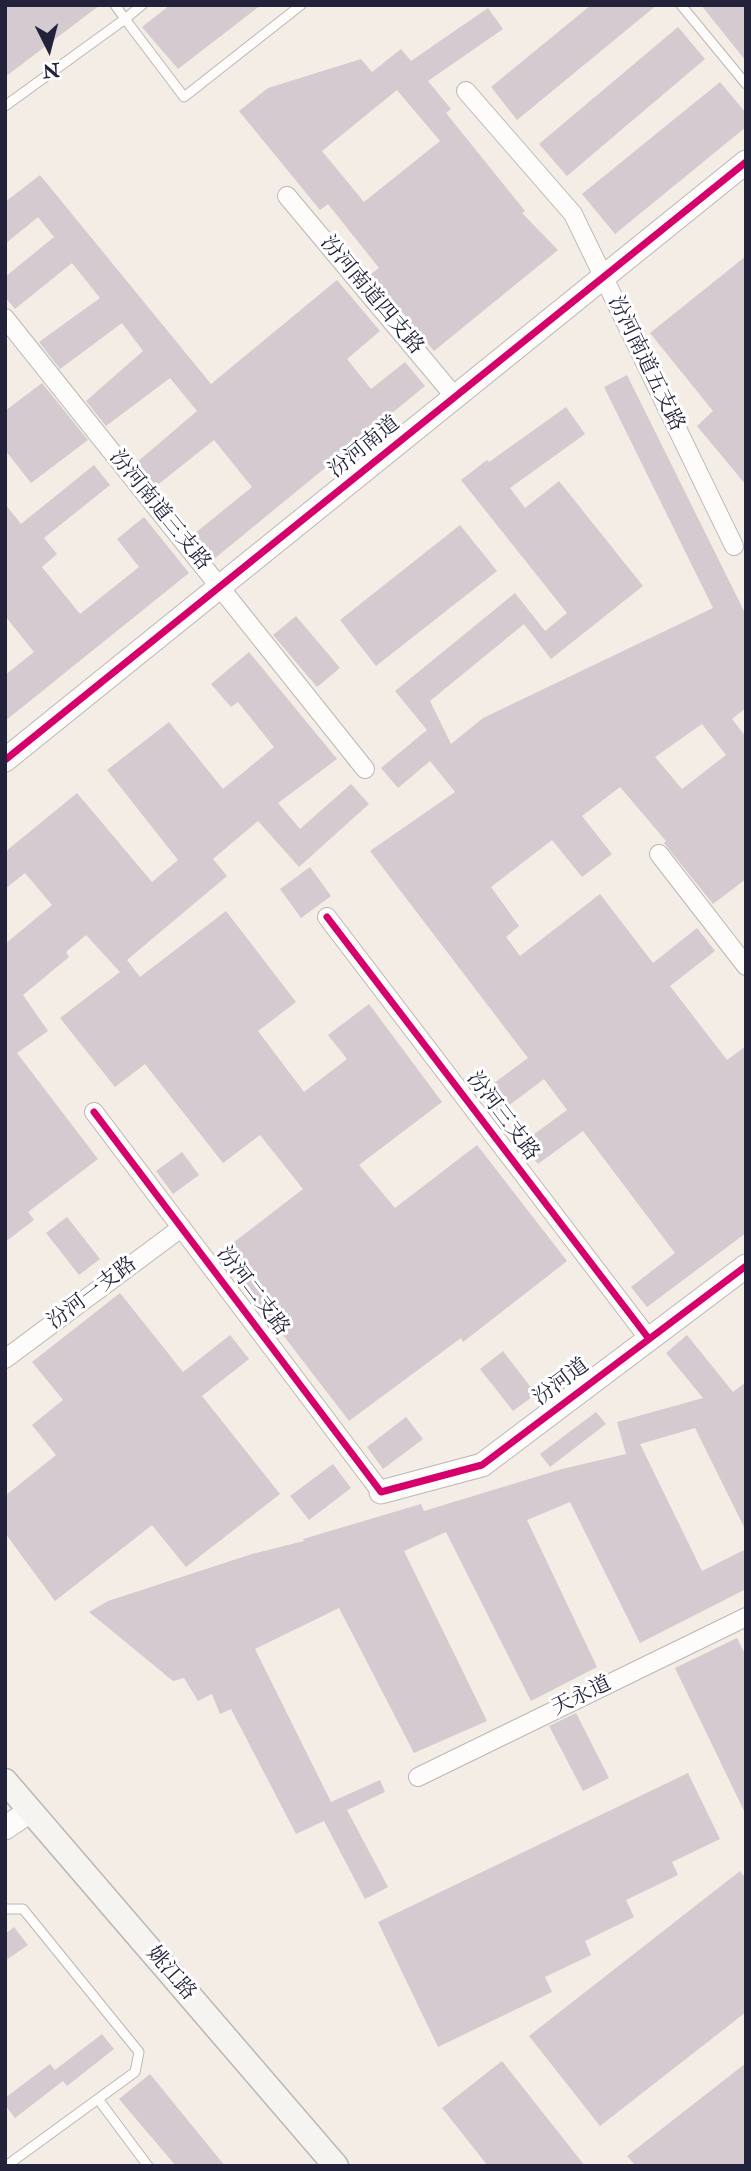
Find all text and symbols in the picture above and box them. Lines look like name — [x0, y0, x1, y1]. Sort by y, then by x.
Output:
north arrow — [14, 14, 84, 84]
text: N — [41, 57, 61, 83]
street label: 汾河南道四支路 — [314, 232, 428, 360]
street label: 汾河南道五支路 — [601, 292, 689, 436]
street label: 汾河南道 — [324, 412, 406, 484]
street label: 汾河南道三支路 — [103, 446, 215, 576]
street label: 汾河三支路 — [460, 1067, 544, 1167]
street label: 汾河二支路 — [210, 1242, 294, 1342]
street label: 汾河一支路 — [43, 1252, 143, 1336]
street label: 汾河道 — [529, 1354, 595, 1412]
street label: 天永道 — [548, 1672, 616, 1722]
street label: 姚江路 — [140, 1942, 200, 2006]

